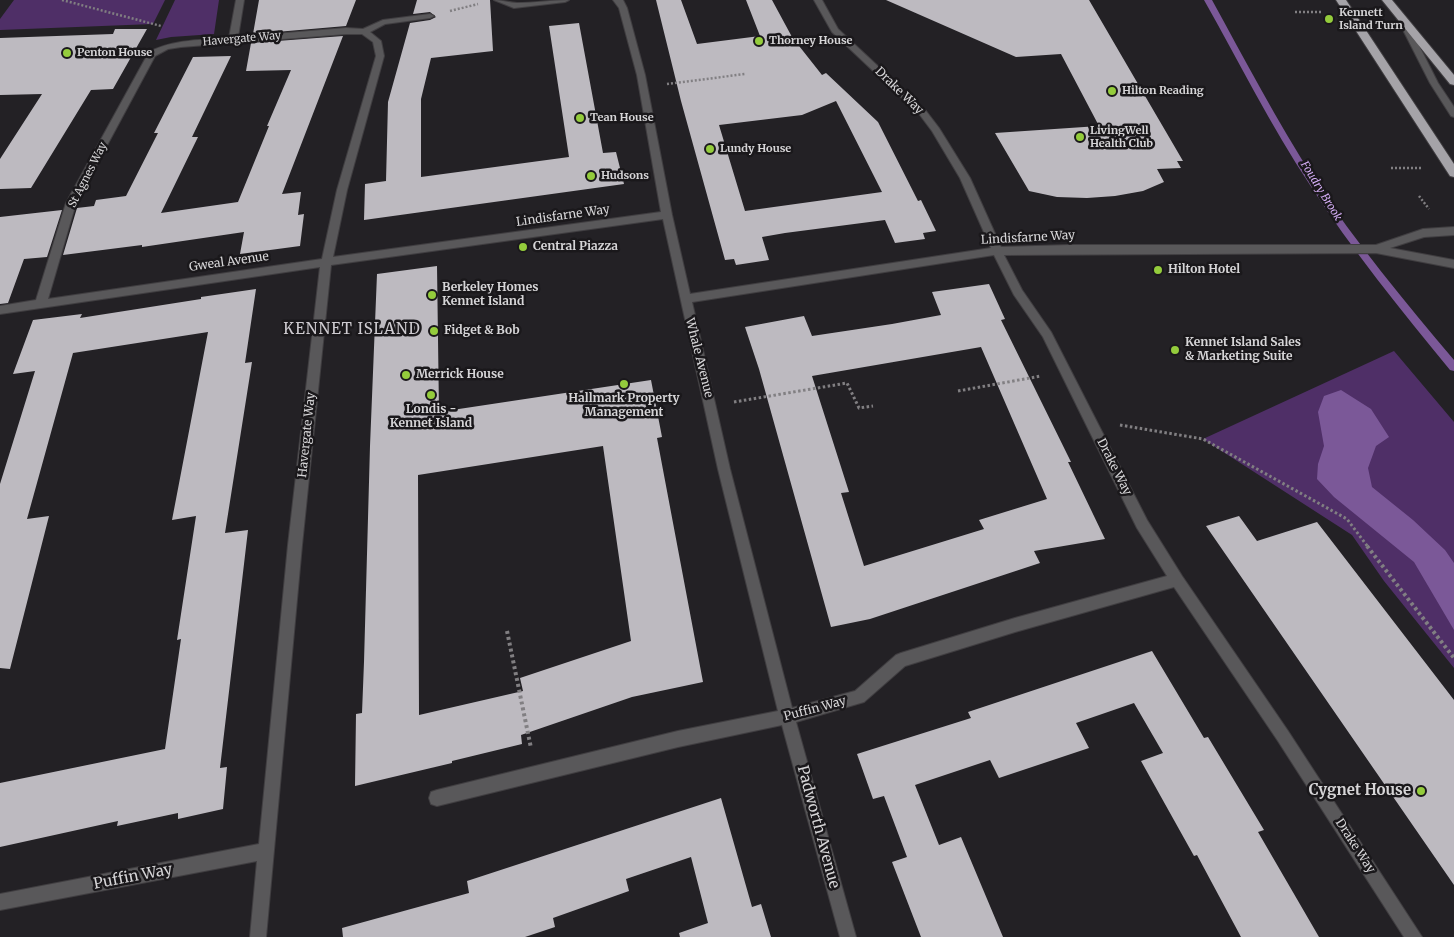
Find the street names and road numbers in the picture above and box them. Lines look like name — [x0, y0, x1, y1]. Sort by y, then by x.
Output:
street label: Havergate Way — [202, 29, 282, 49]
street label: Drake Way — [872, 64, 926, 118]
street label: St Agnes Way — [66, 140, 110, 210]
street label: Lindisfarne Way — [515, 202, 611, 230]
street label: Lindisfarne Way — [981, 228, 1075, 248]
street label: Gweal Avenue — [188, 249, 270, 275]
street label: Whale Avenue — [682, 317, 716, 399]
street label: Havergate Way — [295, 392, 319, 478]
street label: Drake Way — [1094, 436, 1134, 498]
street label: Puffin Way — [782, 694, 848, 724]
street label: Padworth Avenue — [793, 764, 843, 890]
street label: Drake Way — [1332, 816, 1378, 876]
street label: Puffin Way — [92, 861, 174, 893]

